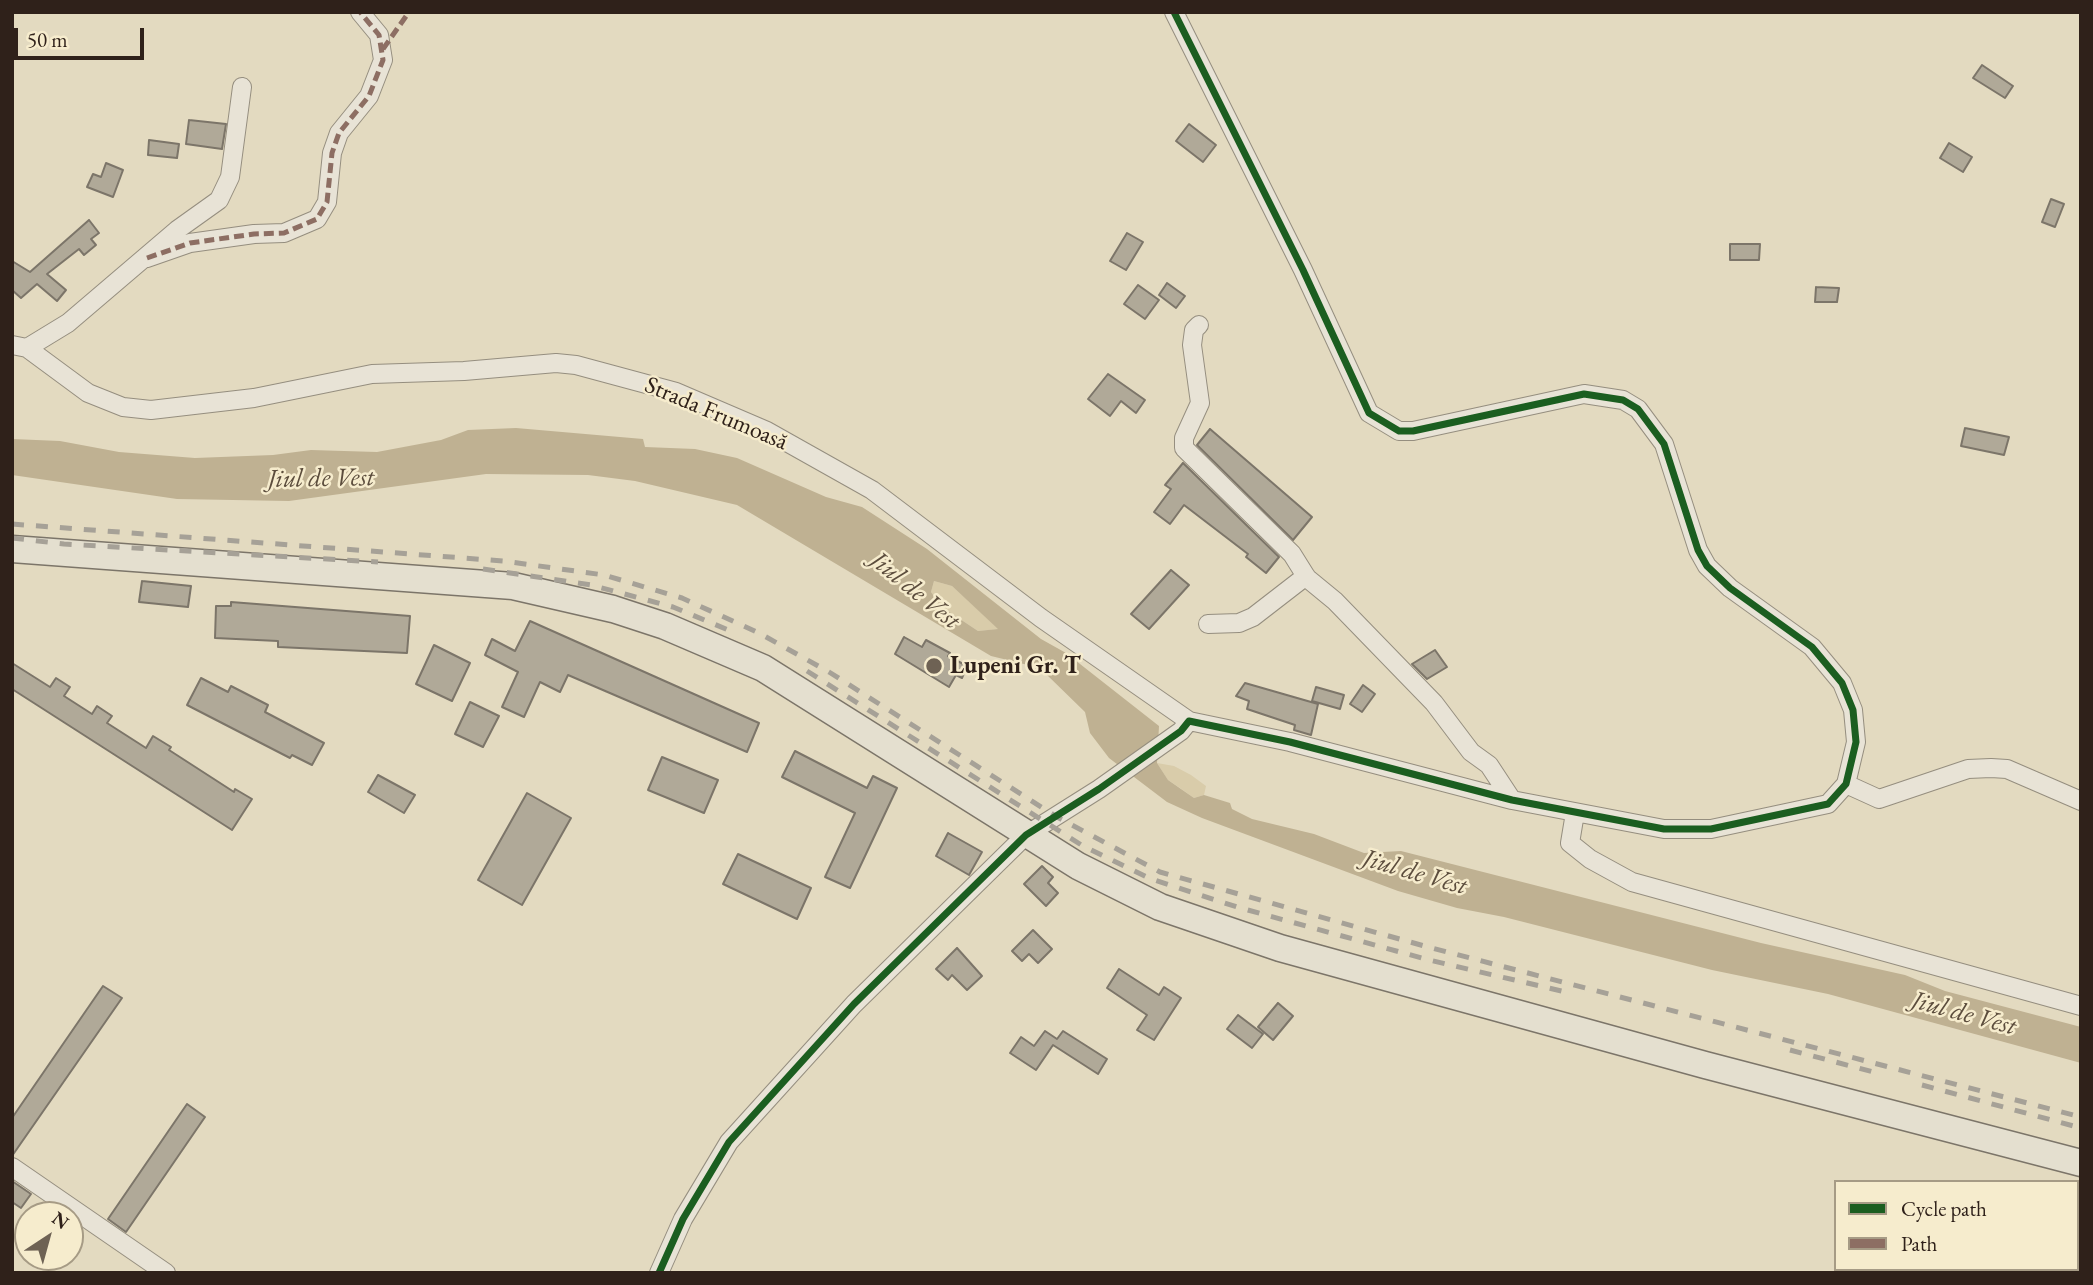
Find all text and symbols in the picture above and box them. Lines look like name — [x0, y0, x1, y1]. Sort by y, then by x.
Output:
scale bar — [18, 14, 147, 58]
text: 50 m — [27, 26, 68, 53]
street label: Strada Frumoasă — [640, 371, 792, 457]
water label: Jiul de Vest — [267, 462, 375, 496]
water label: Jiul de Vest — [864, 545, 966, 637]
place label: Lupeni Gr. T — [950, 652, 1081, 680]
marker: Lupeni Gr. T — [924, 656, 944, 676]
water label: Jiul de Vest — [1360, 843, 1470, 903]
water label: Jiul de Vest — [1909, 985, 2019, 1043]
legend — [1834, 1180, 2079, 1271]
text: Cycle path — [1901, 1195, 1987, 1222]
north arrow — [14, 1201, 84, 1271]
text: N — [47, 1206, 74, 1235]
text: Path — [1901, 1230, 1937, 1257]

